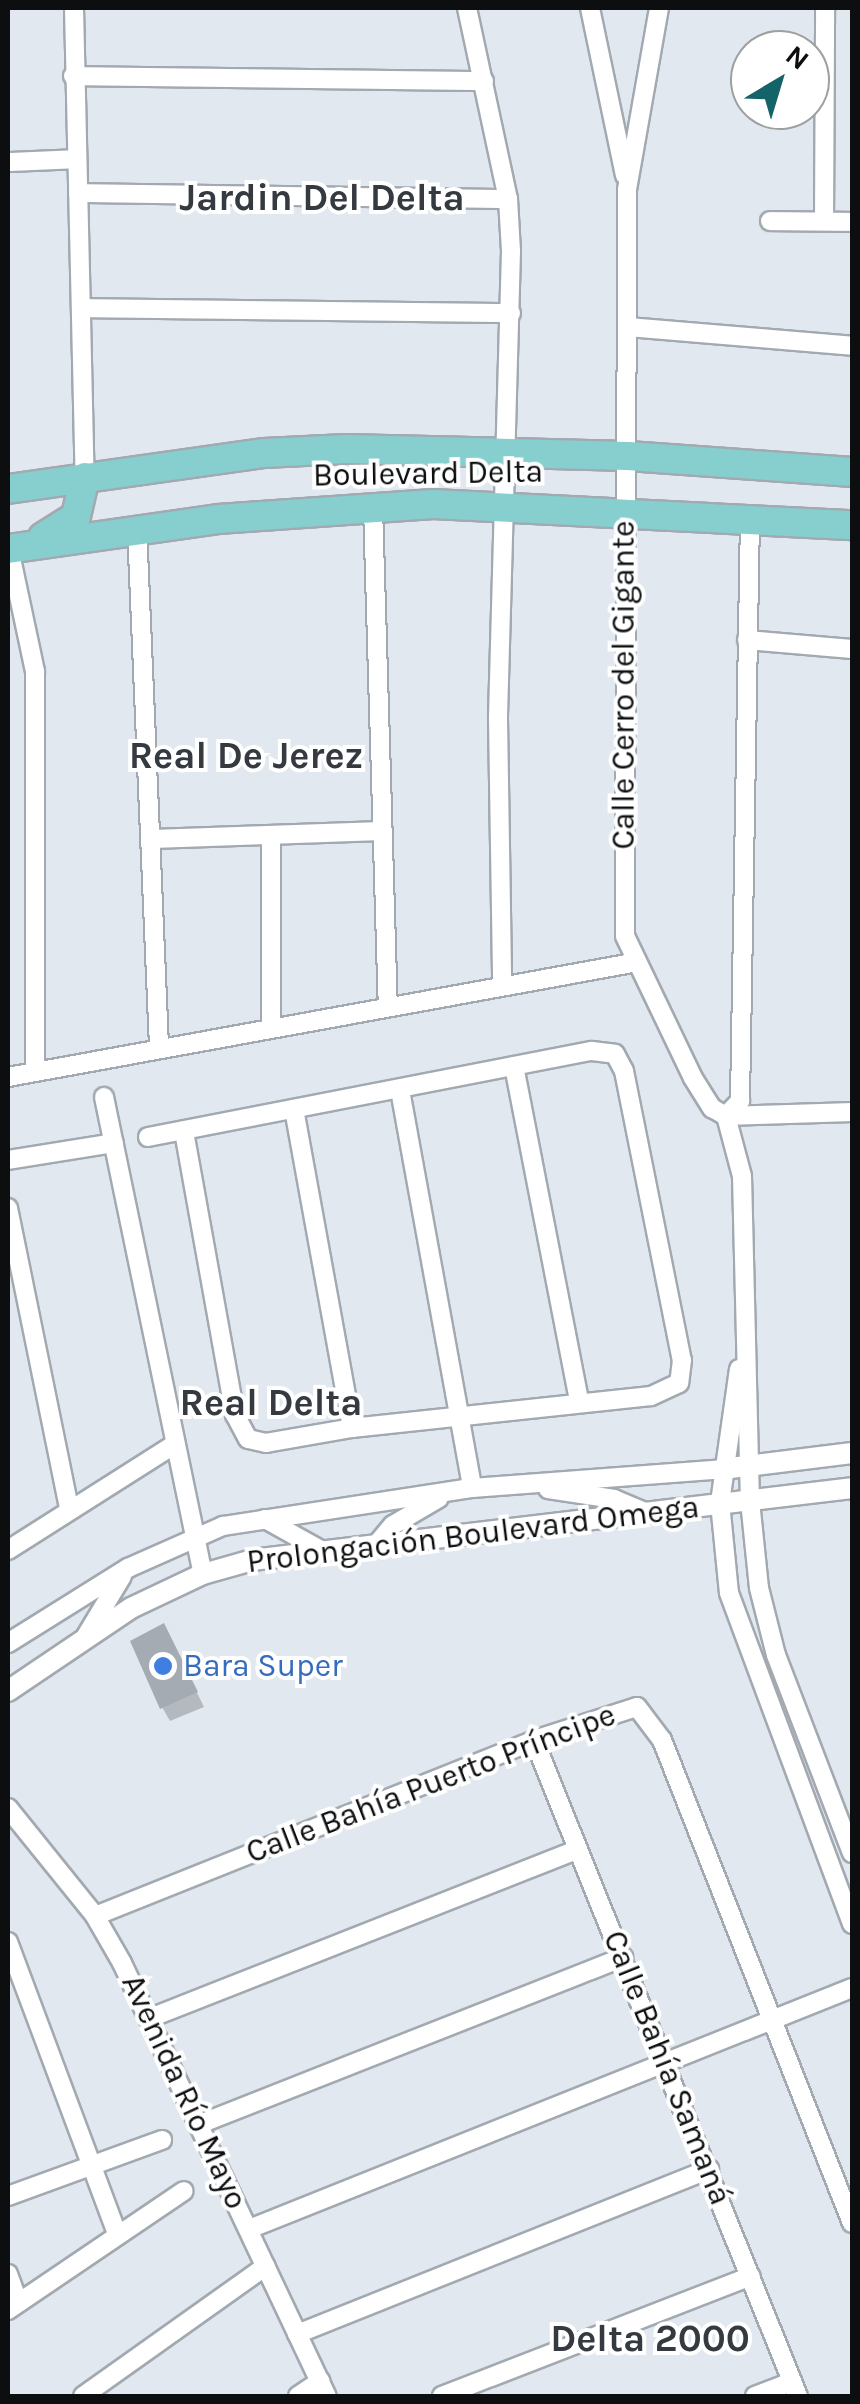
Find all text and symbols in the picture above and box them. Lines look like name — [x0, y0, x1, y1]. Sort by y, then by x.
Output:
north arrow — [730, 30, 830, 130]
text: N — [779, 38, 816, 77]
district label: Jardin Del Delta — [179, 175, 465, 221]
street label: Boulevard Delta — [313, 453, 543, 495]
street label: Calle Cerro del Gigante — [605, 520, 643, 850]
district label: Real De Jerez — [129, 733, 363, 779]
district label: Real Delta — [179, 1380, 363, 1426]
street label: Prolongación Boulevard Omega — [245, 1488, 701, 1582]
place label: Bara Super — [183, 1647, 343, 1685]
marker: Bara Super — [152, 1655, 174, 1677]
street label: Calle Bahía Puerto Príncipe — [241, 1696, 621, 1872]
street label: Calle Bahía Samaná — [594, 1925, 740, 2211]
street label: Avenida Río Mayo — [113, 1969, 255, 2215]
district label: Delta 2000 — [550, 2316, 750, 2362]

